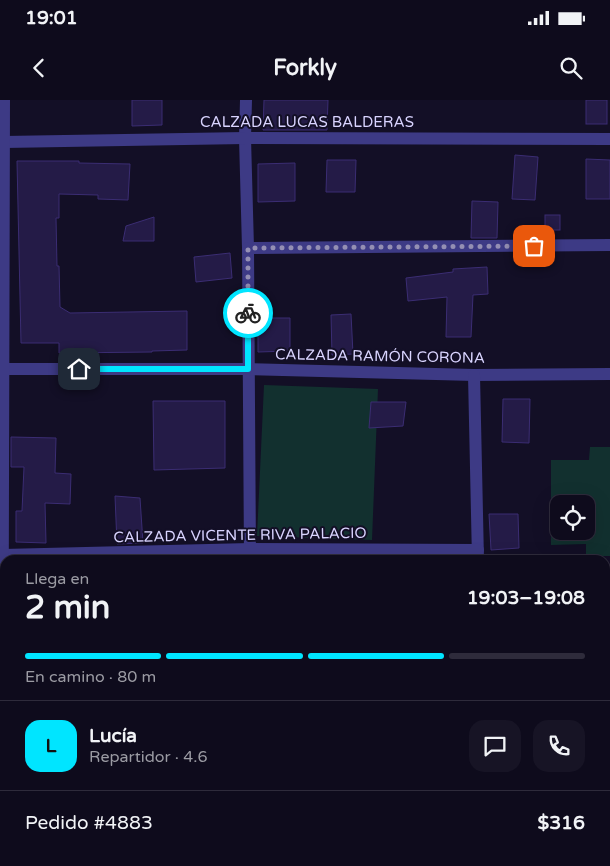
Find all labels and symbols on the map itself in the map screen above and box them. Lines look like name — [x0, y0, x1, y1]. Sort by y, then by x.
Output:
street label: CALZADA LUCAS BALDERAS — [200, 113, 414, 131]
pin — [513, 225, 555, 267]
courier — [223, 288, 273, 338]
street label: CALZADA RAMÓN CORONA — [275, 345, 485, 367]
pin — [58, 348, 100, 390]
street label: CALZADA VICENTE RIVA PALACIO — [113, 524, 367, 546]

